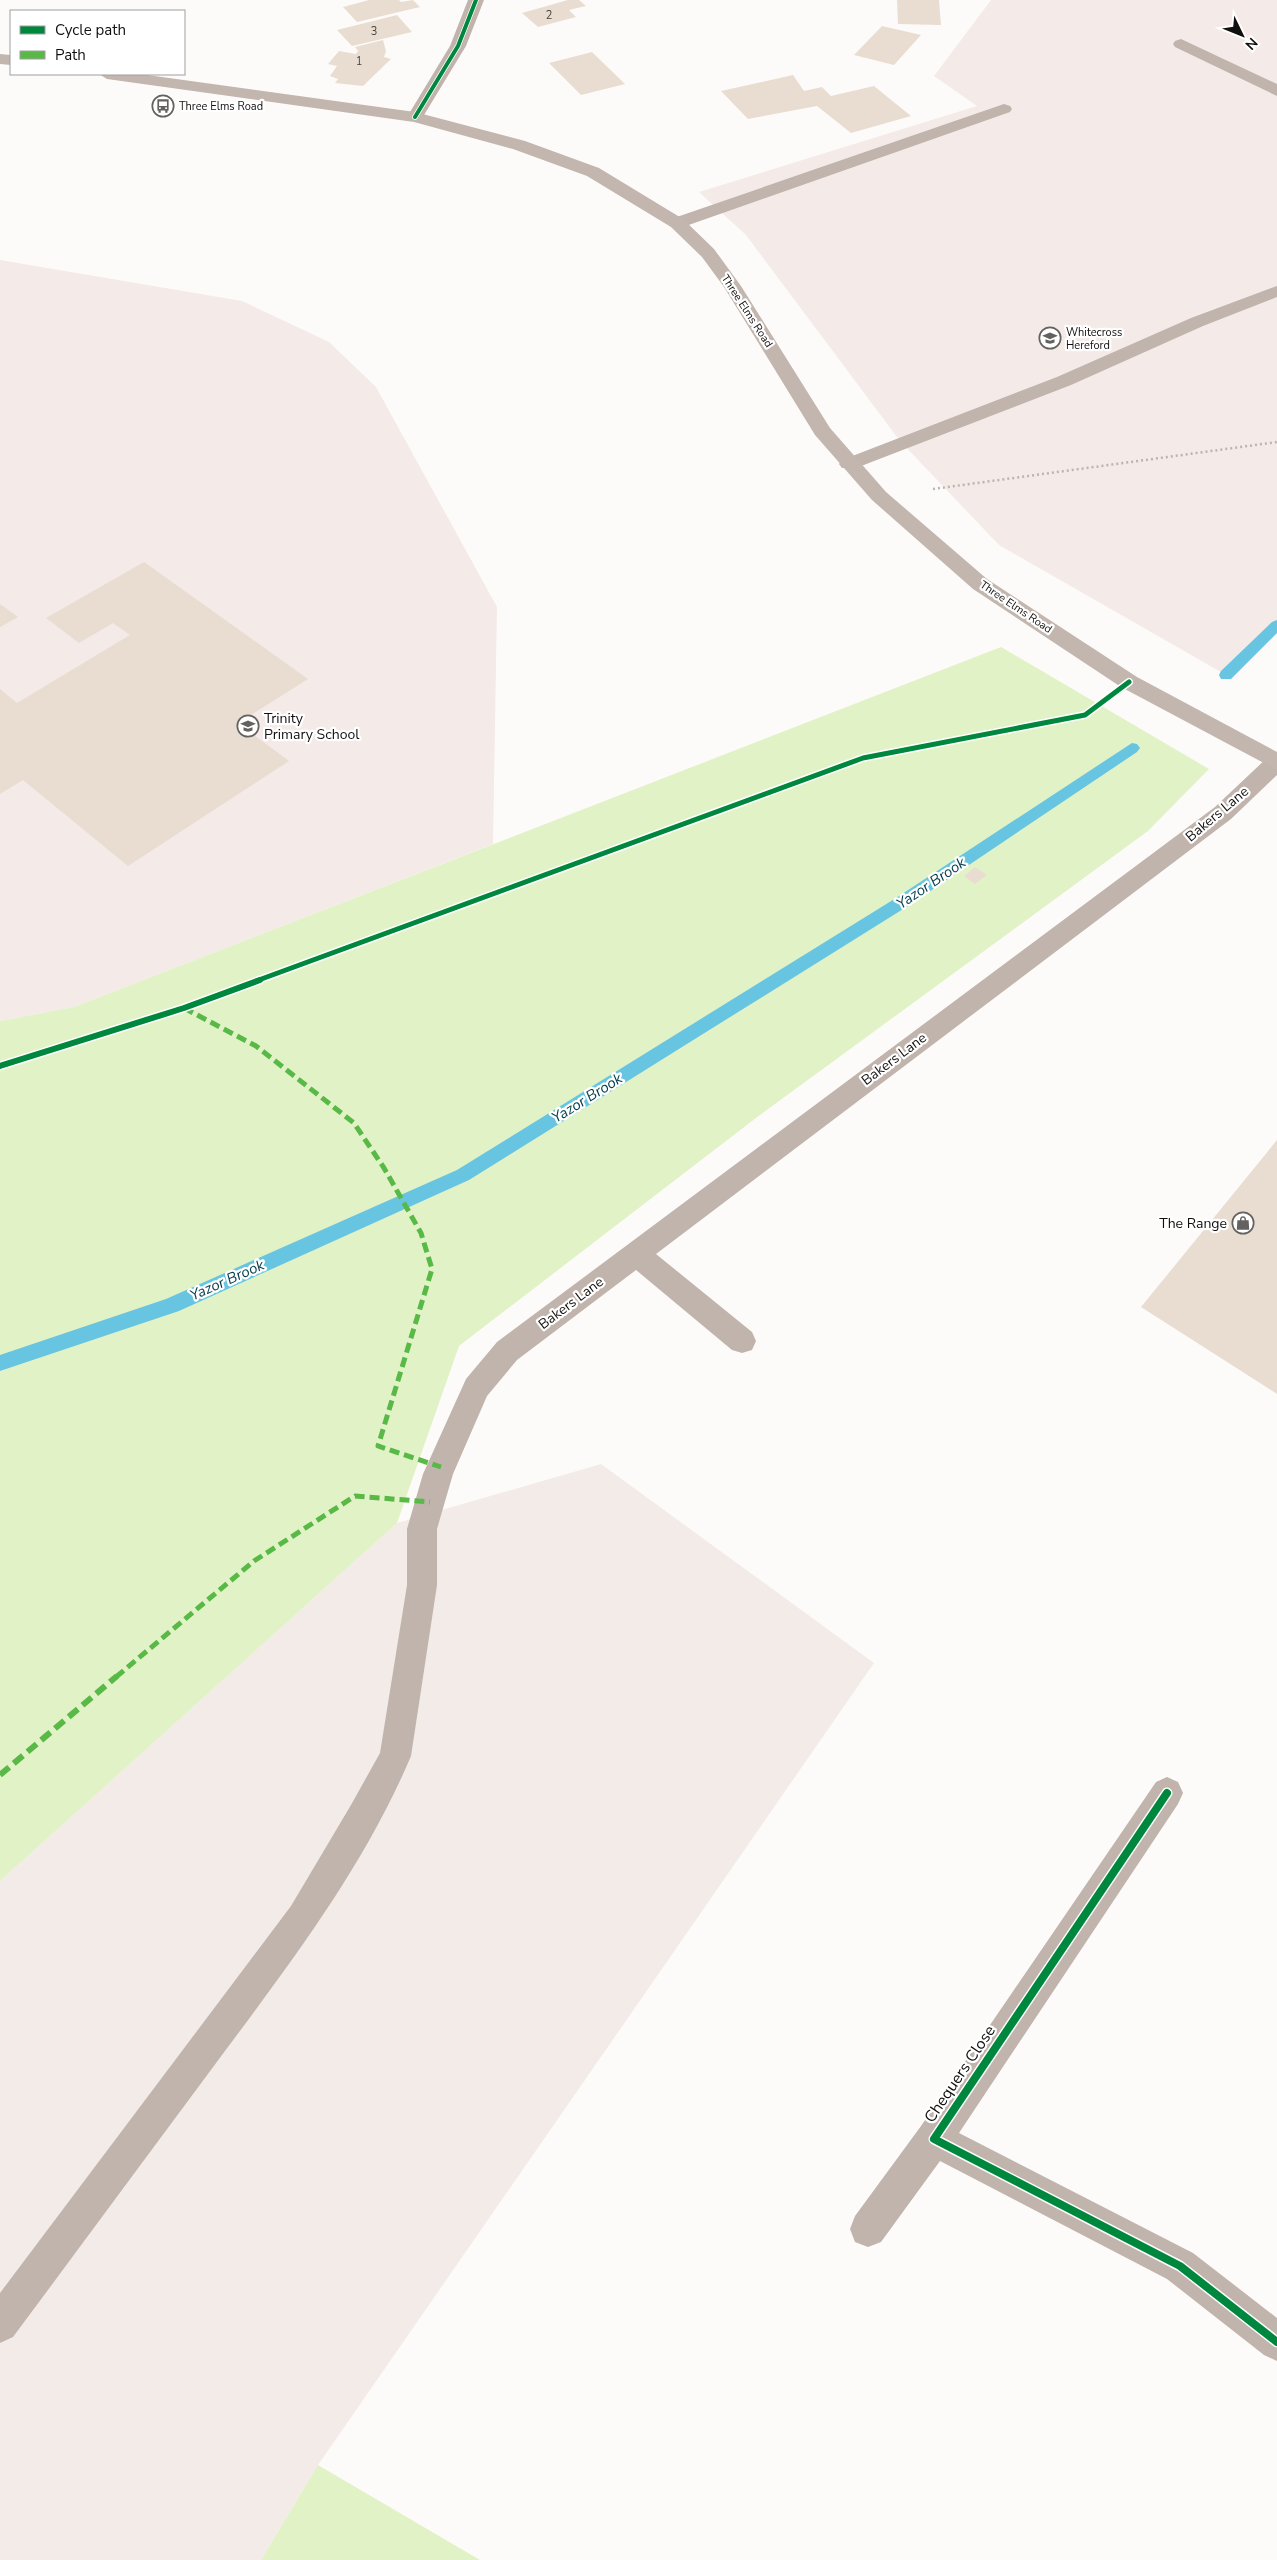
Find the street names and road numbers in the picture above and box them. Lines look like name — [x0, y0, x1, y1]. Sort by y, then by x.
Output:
street label: Three Elms Road — [718, 272, 776, 350]
street label: Three Elms Road — [977, 577, 1055, 637]
street label: Bakers Lane — [1181, 782, 1253, 846]
street label: Bakers Lane — [858, 1028, 930, 1090]
street label: Bakers Lane — [535, 1272, 607, 1334]
street label: Chequers Close — [919, 2021, 1001, 2127]

